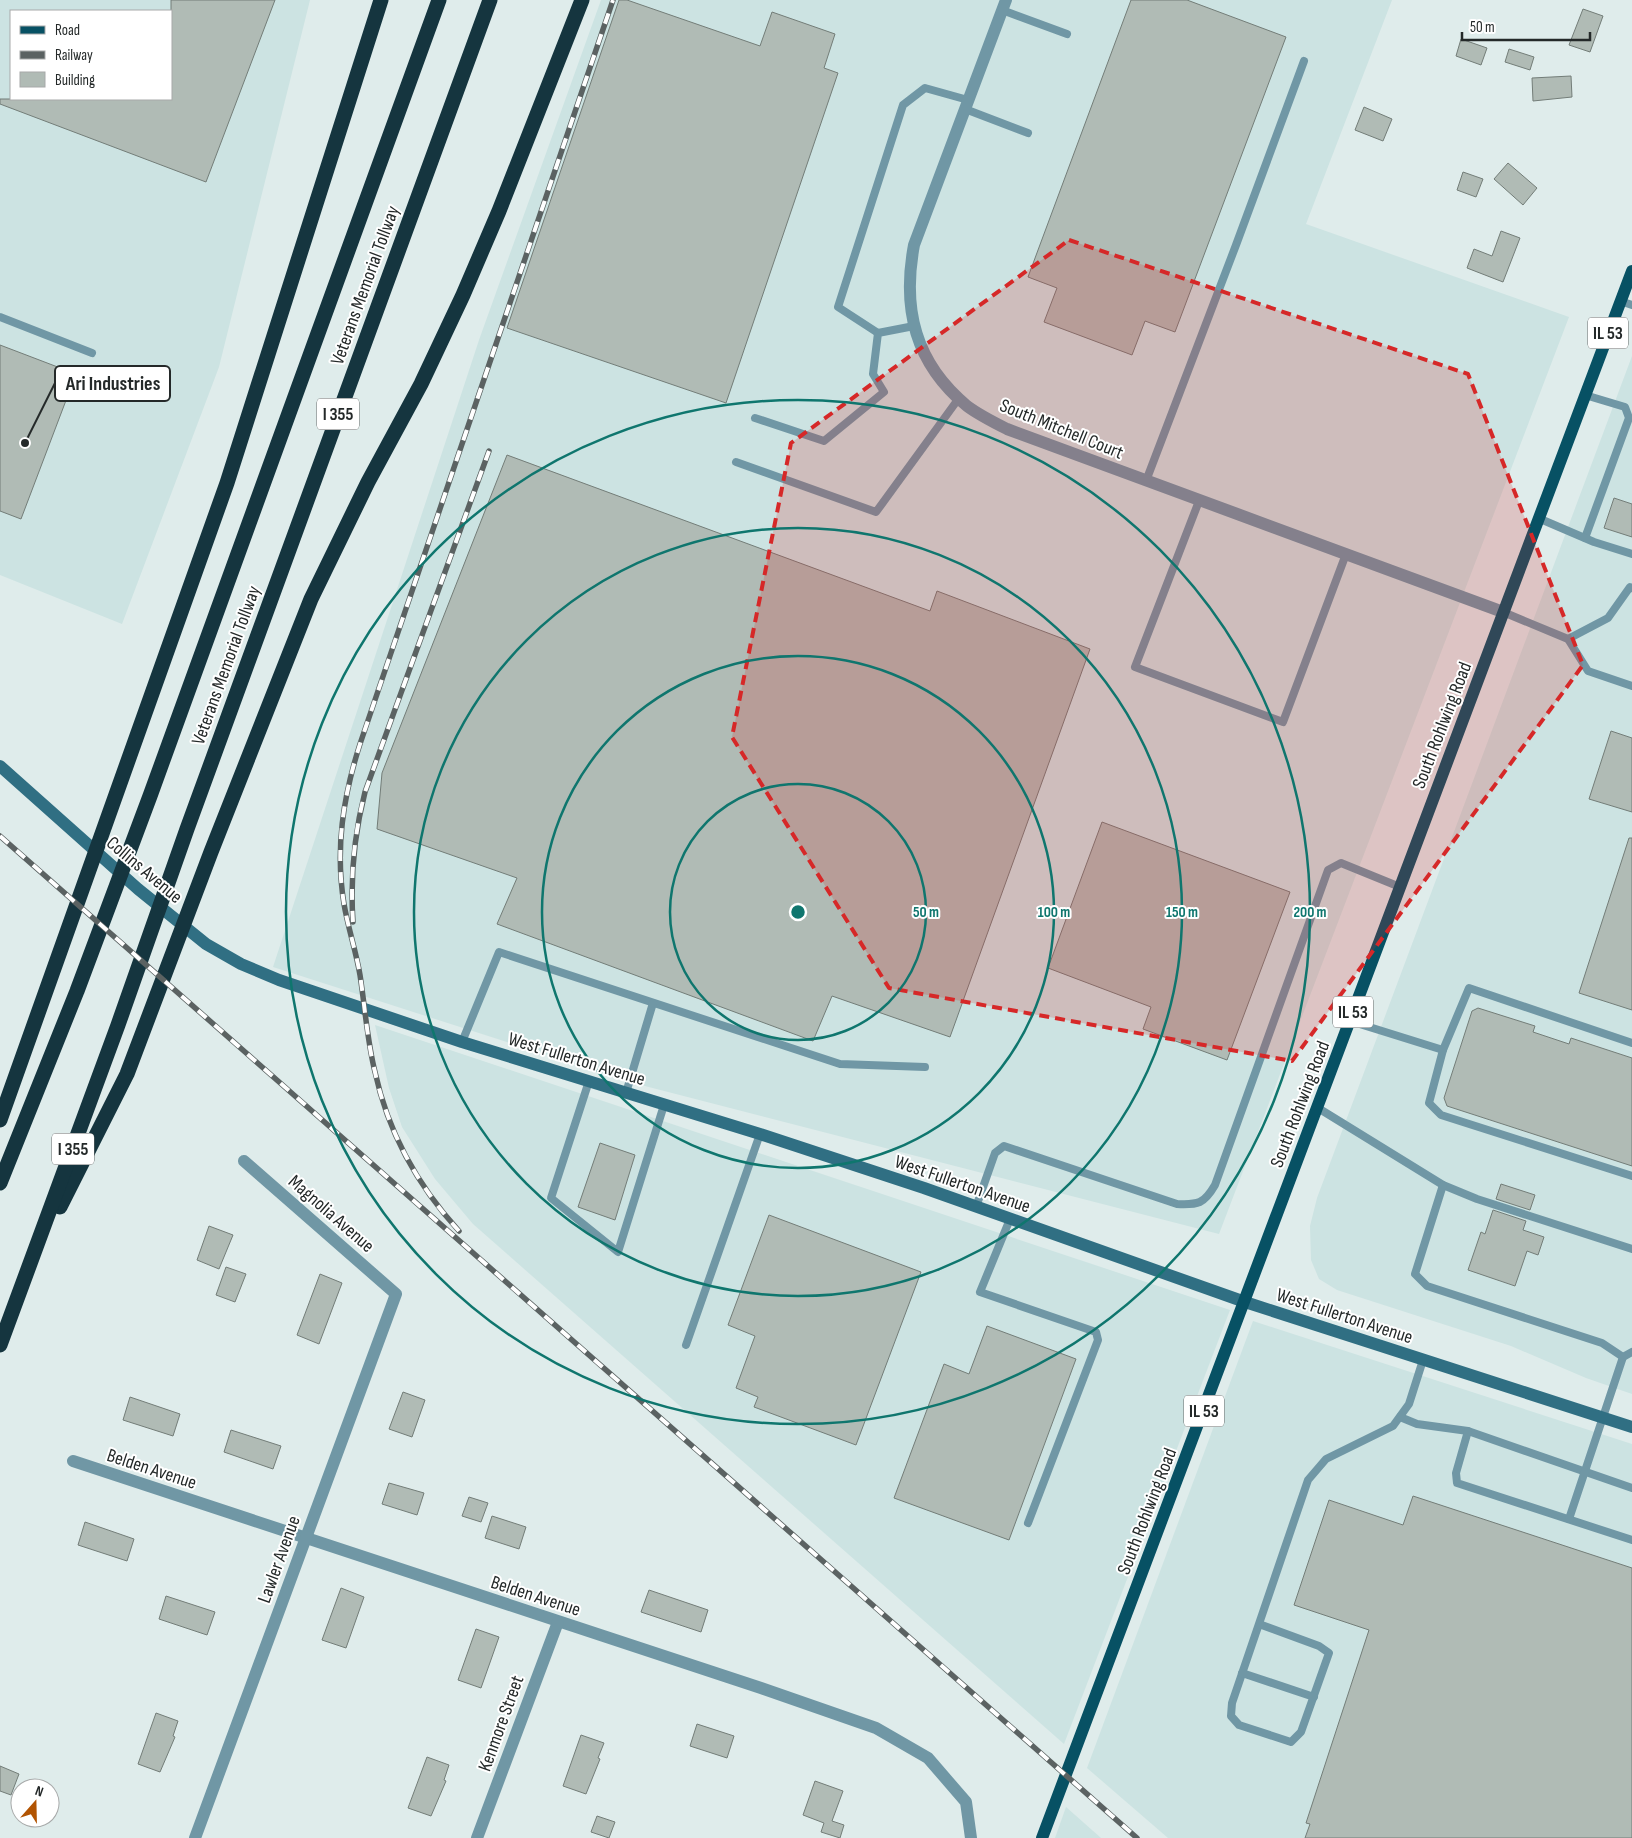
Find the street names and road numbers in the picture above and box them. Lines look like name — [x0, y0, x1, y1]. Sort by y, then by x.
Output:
street label: Veterans Memorial Tollway — [326, 202, 405, 368]
road number: IL 53 — [1588, 317, 1628, 348]
street label: South Mitchell Court — [996, 394, 1127, 465]
road number: I 355 — [317, 398, 359, 429]
street label: Veterans Memorial Tollway — [187, 582, 266, 748]
street label: South Rohlwing Road — [1408, 659, 1477, 792]
street label: Collins Avenue — [101, 832, 187, 909]
road number: IL 53 — [1333, 996, 1373, 1028]
street label: West Fullerton Avenue — [505, 1028, 648, 1091]
street label: South Rohlwing Road — [1266, 1038, 1335, 1171]
road number: I 355 — [52, 1134, 94, 1164]
street label: West Fullerton Avenue — [892, 1150, 1033, 1218]
street label: Magnolia Avenue — [283, 1171, 379, 1258]
street label: West Fullerton Avenue — [1273, 1284, 1416, 1349]
road number: IL 53 — [1184, 1395, 1224, 1426]
street label: Belden Avenue — [104, 1444, 199, 1495]
street label: South Rohlwing Road — [1113, 1445, 1182, 1578]
street label: Lawler Avenue — [253, 1513, 306, 1606]
street label: Belden Avenue — [488, 1571, 583, 1622]
street label: Kenmore Street — [473, 1672, 529, 1774]

